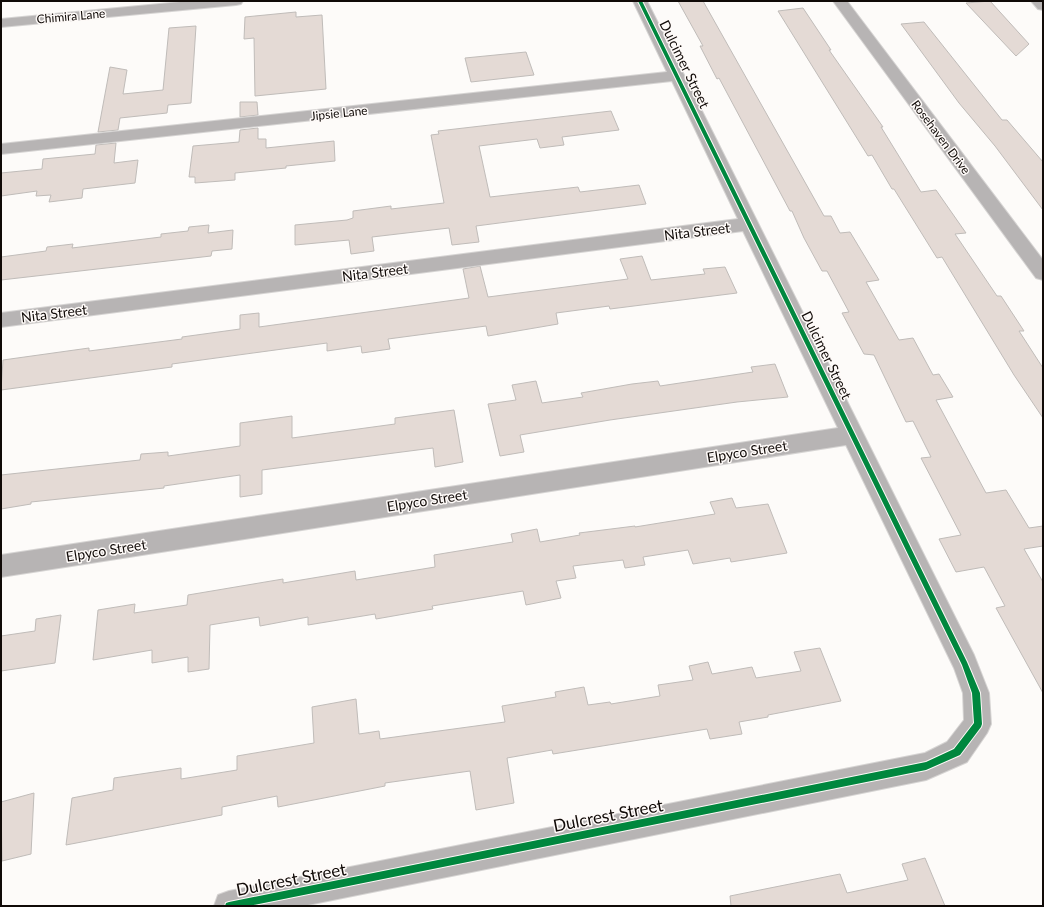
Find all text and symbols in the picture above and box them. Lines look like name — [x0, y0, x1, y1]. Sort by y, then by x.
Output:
street label: Chimira Lane — [36, 6, 106, 26]
street label: Dulcimer Street — [656, 17, 714, 111]
street label: Rosehaven Drive — [908, 97, 974, 177]
street label: Jipsie Lane — [310, 103, 368, 123]
street label: Nita Street — [663, 219, 731, 243]
street label: Nita Street — [341, 260, 409, 284]
street label: Nita Street — [20, 301, 88, 325]
street label: Dulcimer Street — [798, 308, 856, 402]
street label: Elpyco Street — [706, 436, 788, 466]
street label: Elpyco Street — [386, 485, 468, 515]
street label: Elpyco Street — [65, 535, 147, 565]
street label: Dulcrest Street — [551, 794, 665, 836]
street label: Dulcrest Street — [234, 858, 348, 900]

